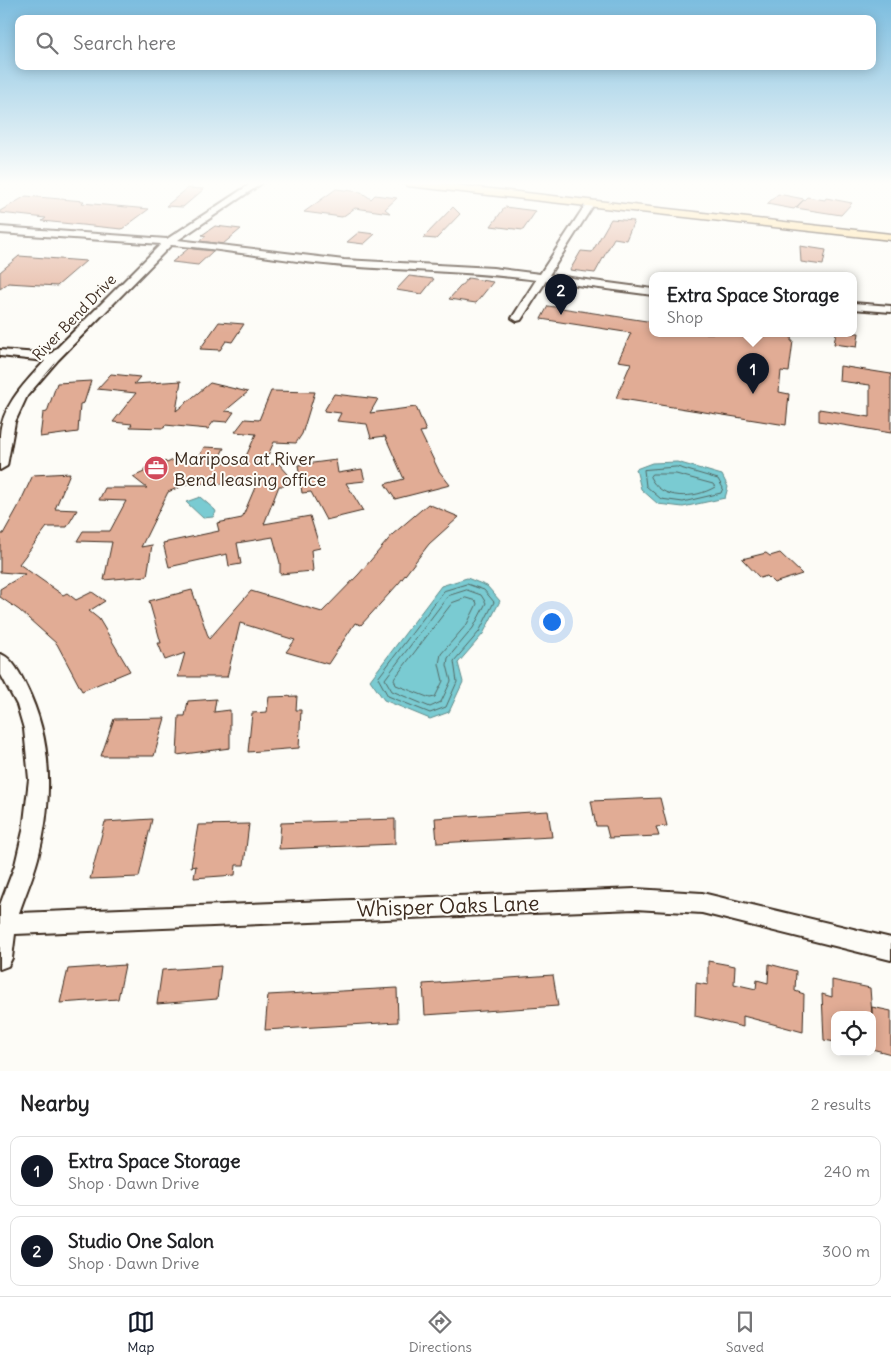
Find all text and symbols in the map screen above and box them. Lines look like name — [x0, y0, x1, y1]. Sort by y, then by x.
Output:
search box — [15, 15, 876, 70]
icon: search — [33, 29, 61, 57]
text: Search here — [73, 31, 176, 55]
street label: River Bend Drive — [28, 270, 120, 364]
popup — [649, 272, 857, 337]
pin: 2 — [545, 274, 577, 315]
text: Extra Space Storage — [667, 283, 839, 307]
text: Shop — [667, 307, 703, 327]
pin: 1 — [737, 353, 769, 394]
place label: Mariposa at River Bend leasing office — [174, 447, 326, 491]
office icon: Mariposa at River Bend leasing office — [143, 455, 169, 481]
your location — [539, 609, 565, 635]
street label: Whisper Oaks Lane — [356, 889, 540, 923]
map controls — [831, 1011, 876, 1056]
button: locate — [831, 1011, 876, 1056]
text: Nearby — [20, 1090, 90, 1117]
text: 2 results — [811, 1094, 871, 1114]
text: Extra Space Storage — [68, 1149, 240, 1173]
text: 1 — [34, 1161, 40, 1181]
text: 240 m — [824, 1161, 870, 1181]
text: Shop · Dawn Drive — [68, 1173, 199, 1193]
text: Studio One Salon — [68, 1229, 214, 1253]
text: 2 — [33, 1241, 41, 1261]
text: 300 m — [822, 1241, 870, 1261]
text: Shop · Dawn Drive — [68, 1253, 199, 1273]
tab: Map — [127, 1308, 155, 1356]
tab: Directions — [409, 1308, 472, 1356]
tab: Saved — [726, 1308, 764, 1356]

